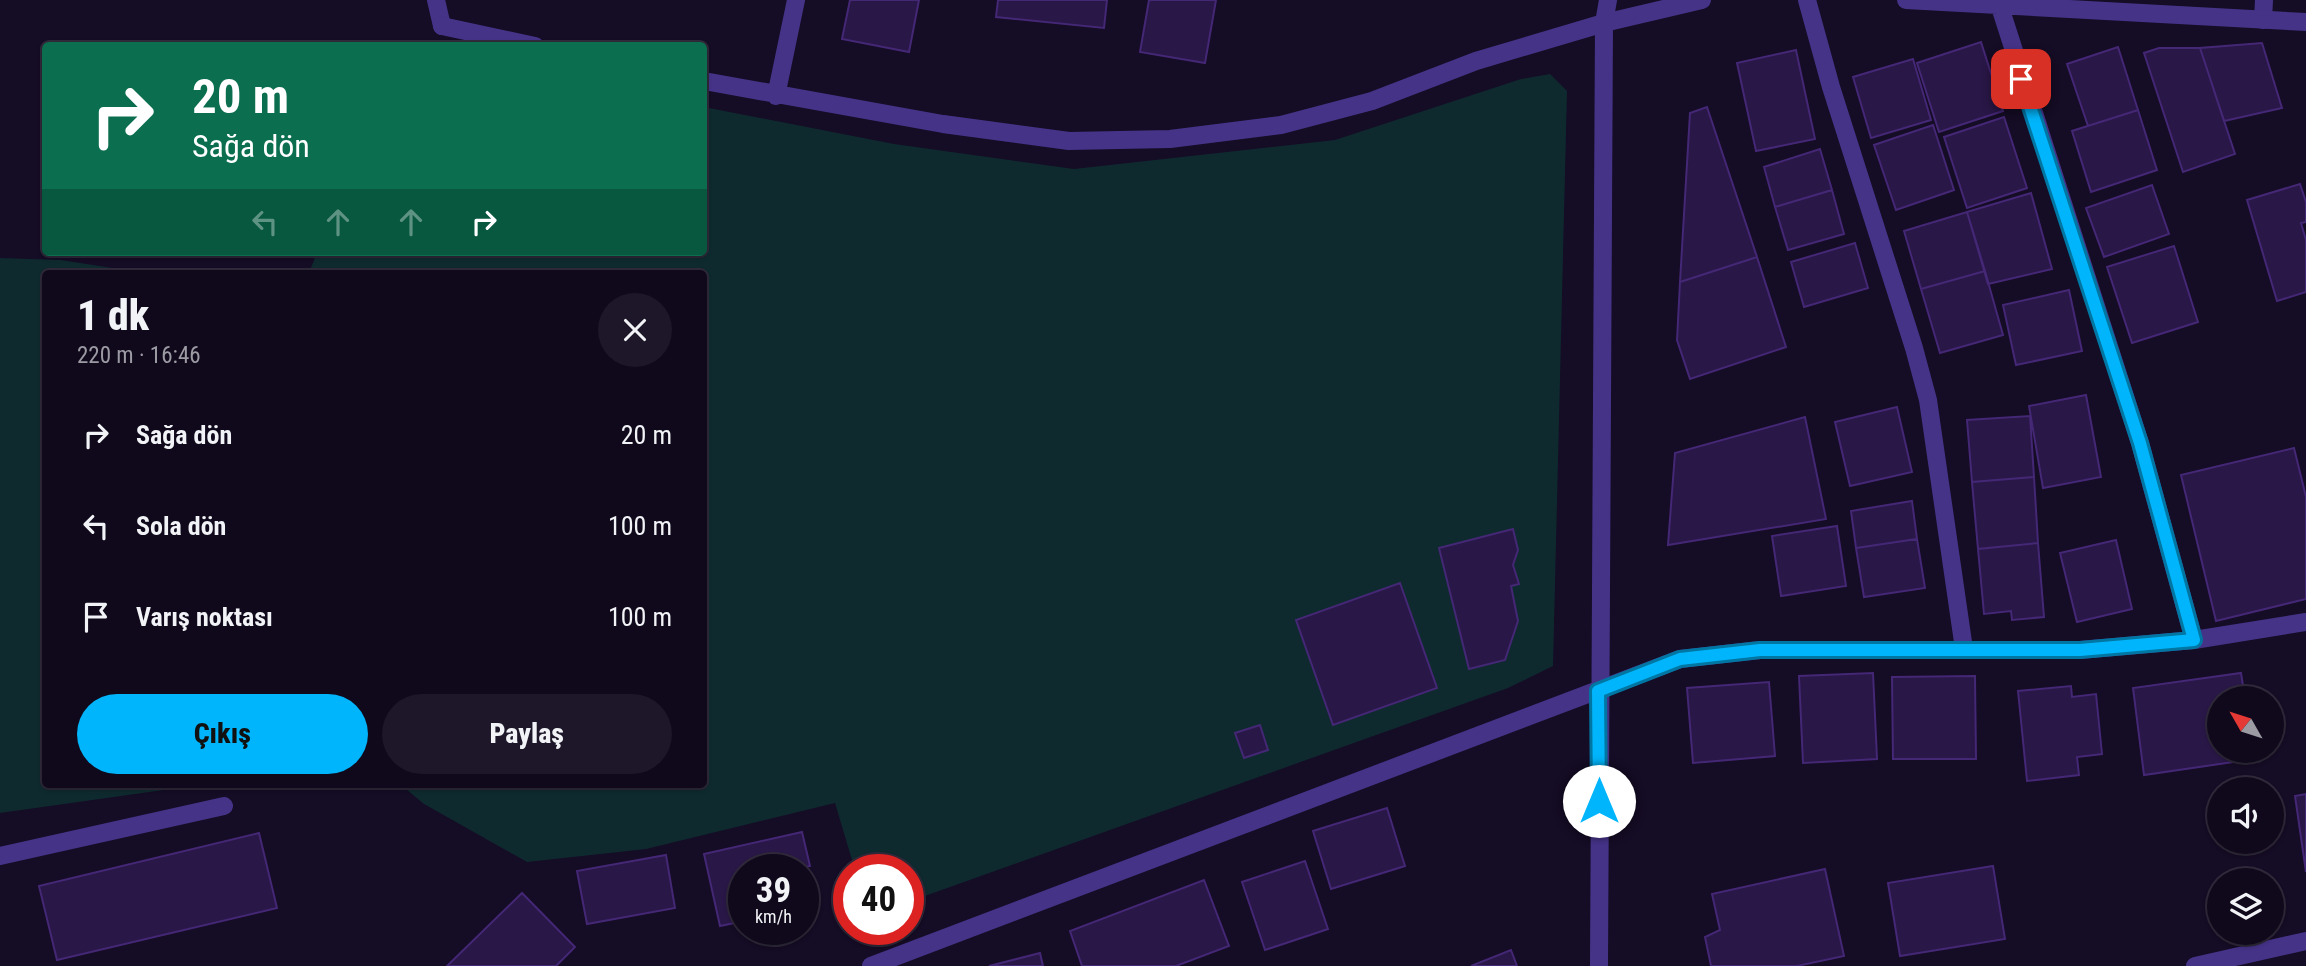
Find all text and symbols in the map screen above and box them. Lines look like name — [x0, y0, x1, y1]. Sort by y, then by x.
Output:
pin — [1991, 49, 2051, 109]
icon: arrive — [2002, 60, 2040, 98]
text: 20 m — [192, 68, 289, 125]
icon: right — [77, 70, 168, 161]
text: Sağa dön — [192, 127, 310, 165]
icon: left — [246, 203, 284, 241]
icon: ahead — [319, 203, 357, 241]
icon: ahead — [392, 203, 430, 241]
icon: right — [465, 203, 503, 241]
text: 1 dk — [77, 291, 149, 340]
button: close — [598, 293, 672, 367]
text: 220 m · 16:46 — [77, 342, 201, 369]
icon: right — [77, 416, 115, 454]
text: Sağa dön — [136, 420, 232, 450]
text: 20 m — [621, 420, 672, 450]
icon: left — [77, 507, 115, 545]
text: Sola dön — [136, 511, 226, 541]
text: 100 m — [608, 511, 672, 541]
icon: arrive — [77, 598, 115, 636]
text: Varış noktası — [136, 602, 273, 632]
text: 100 m — [608, 602, 672, 632]
north arrow — [2207, 686, 2284, 763]
map controls — [2207, 686, 2284, 945]
button: Çıkış — [77, 694, 368, 774]
button: Paylaş — [382, 694, 672, 774]
position arrow — [1562, 764, 1636, 838]
button: sound — [2207, 777, 2284, 854]
speed limit sign: 40 — [833, 854, 924, 945]
button: layers — [2207, 868, 2284, 945]
text: 39 — [756, 870, 791, 911]
text: km/h — [755, 906, 792, 927]

